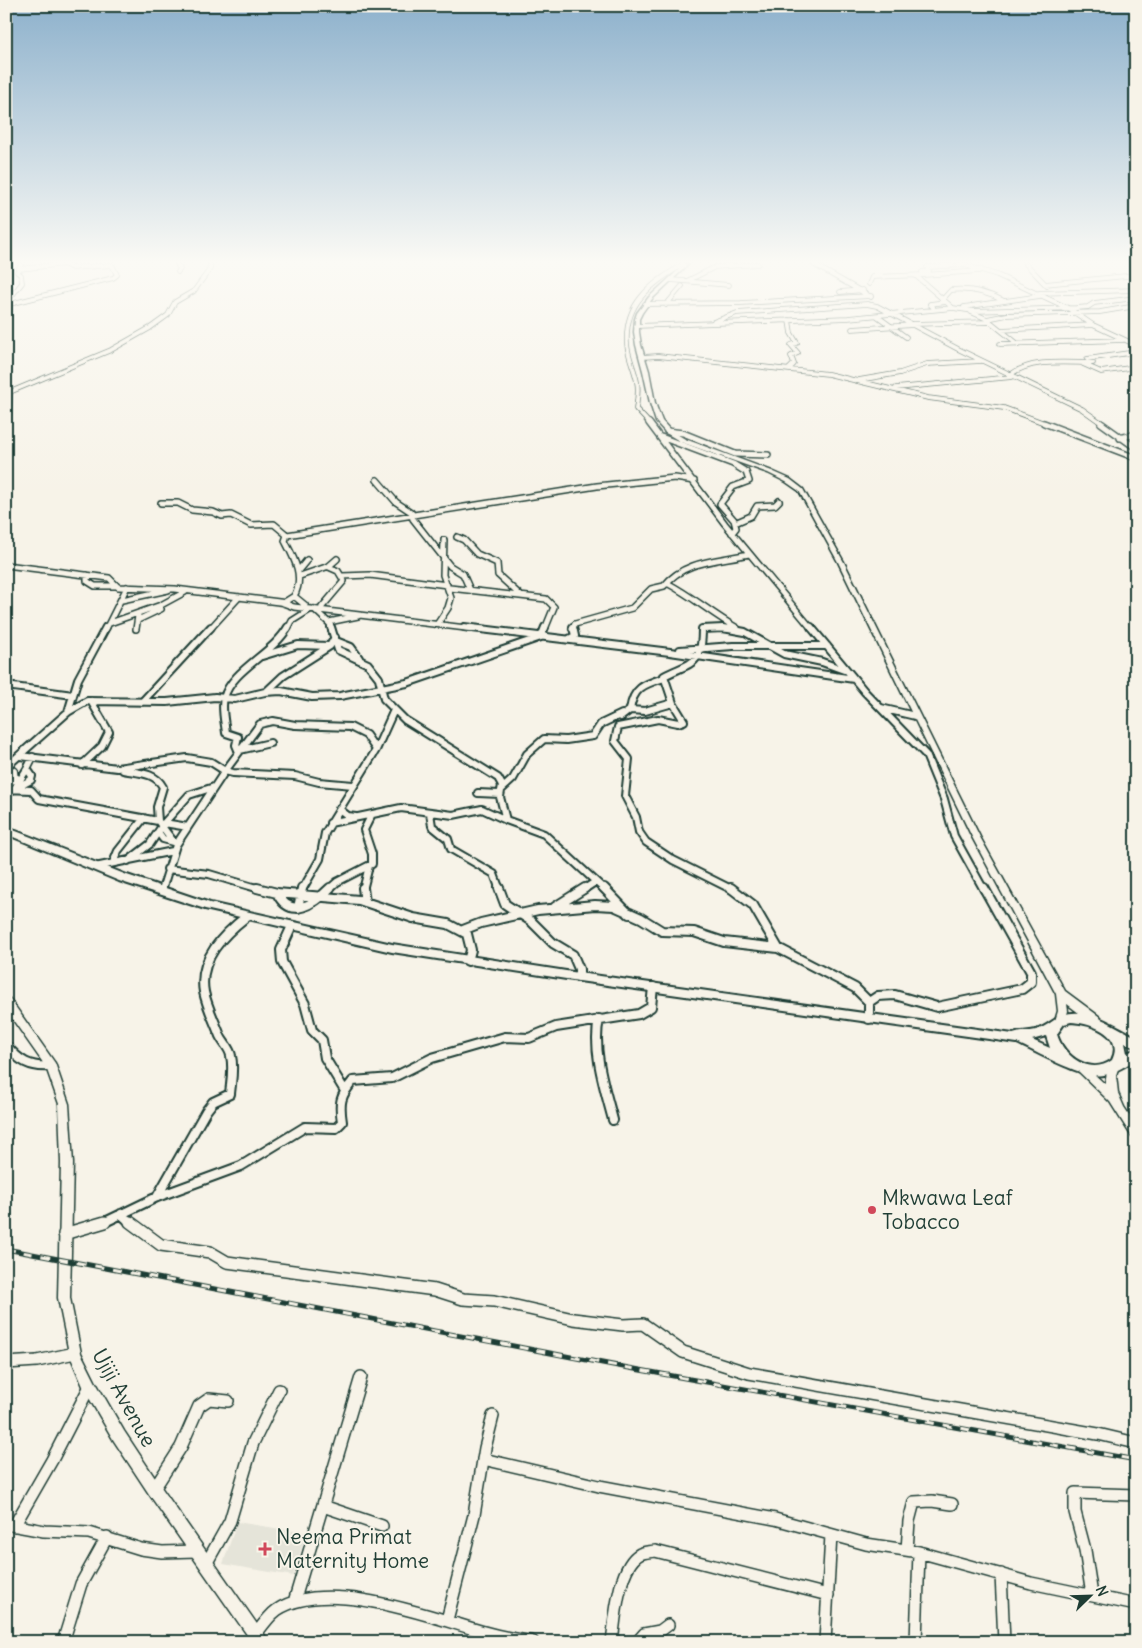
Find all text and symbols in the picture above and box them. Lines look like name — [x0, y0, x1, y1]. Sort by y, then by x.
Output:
place label: Mkwawa Leaf Tobacco — [882, 1184, 1014, 1235]
marker: Mkwawa Leaf Tobacco — [866, 1204, 878, 1216]
street label: Ujiji Avenue — [86, 1344, 163, 1452]
place label: Neema Primat Maternity Home — [276, 1523, 429, 1574]
marker: Neema Primat Maternity Home — [258, 1542, 272, 1556]
north arrow — [1064, 1570, 1114, 1620]
text: N — [1092, 1583, 1112, 1599]

